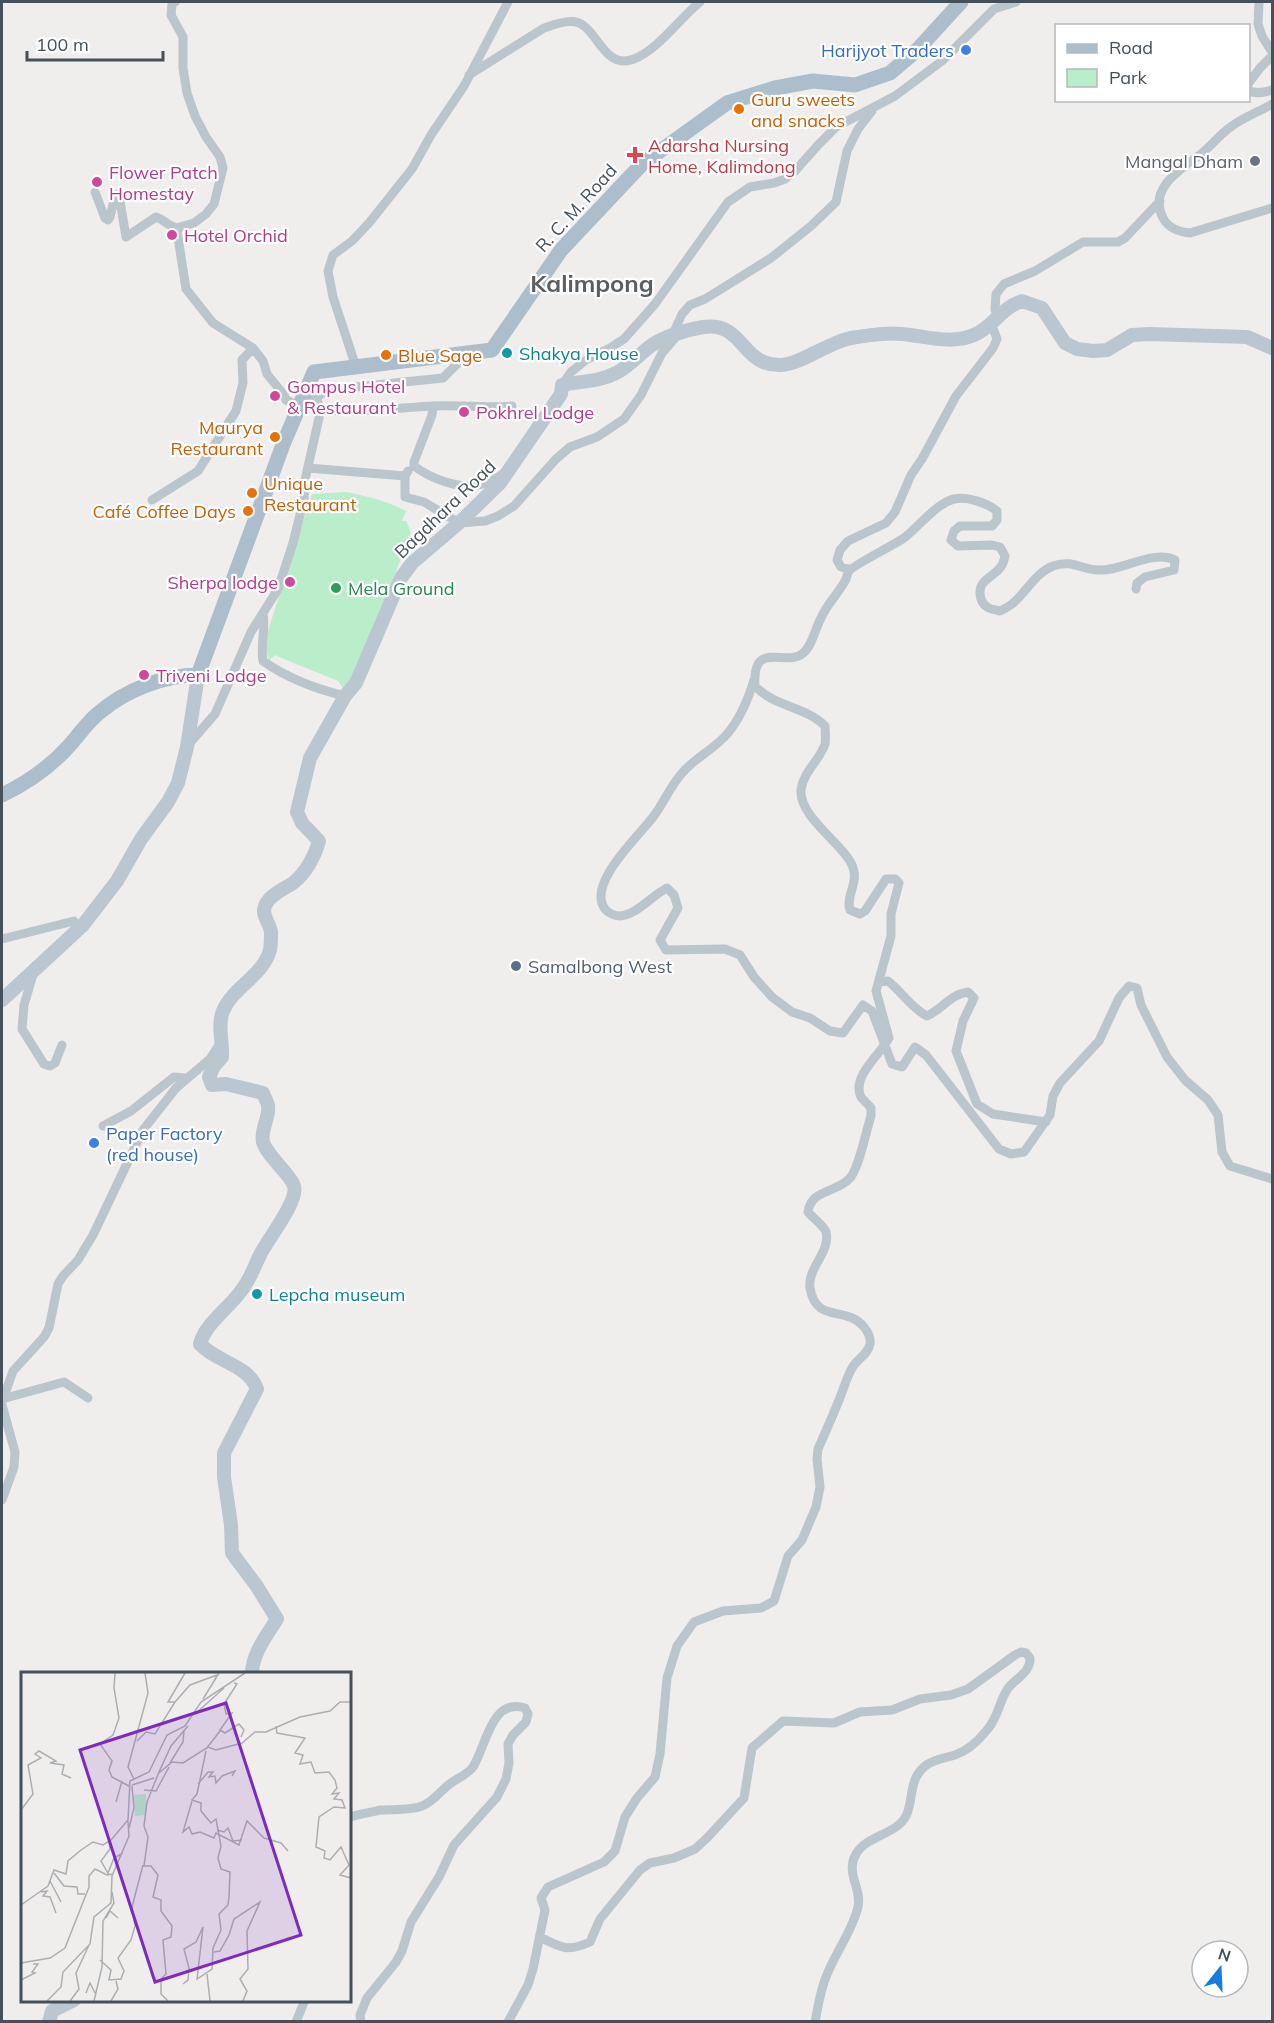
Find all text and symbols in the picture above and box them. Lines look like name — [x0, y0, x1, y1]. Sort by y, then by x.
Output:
scale bar — [27, 24, 164, 62]
legend — [1055, 24, 1250, 102]
text: 100 m — [36, 33, 89, 56]
text: Road — [1109, 36, 1153, 59]
place label: Harijyot Traders — [821, 39, 954, 62]
marker: Harijyot Traders — [959, 43, 973, 57]
text: Park — [1109, 66, 1148, 89]
place label: Guru sweets and snacks — [751, 88, 855, 132]
marker: Guru sweets and snacks — [732, 102, 746, 116]
place label: Adarsha Nursing Home, Kalimdong — [648, 134, 796, 178]
marker: Adarsha Nursing Home, Kalimdong — [626, 146, 644, 164]
place label: Mangal Dham — [1125, 150, 1243, 173]
marker: Mangal Dham — [1248, 154, 1262, 168]
street label: R. C. M. Road — [530, 159, 622, 257]
place label: Flower Patch Homestay — [109, 161, 218, 205]
marker: Flower Patch Homestay — [90, 175, 104, 189]
place label: Hotel Orchid — [184, 224, 288, 247]
marker: Hotel Orchid — [165, 228, 179, 242]
district label: Kalimpong — [530, 268, 654, 298]
place label: Shakya House — [519, 342, 639, 365]
place label: Blue Sage — [398, 344, 482, 367]
marker: Shakya House — [500, 346, 514, 360]
marker: Blue Sage — [379, 348, 393, 362]
place label: Gompus Hotel & Restaurant — [287, 375, 405, 419]
marker: Gompus Hotel & Restaurant — [268, 389, 282, 403]
place label: Pokhrel Lodge — [476, 401, 594, 424]
marker: Pokhrel Lodge — [457, 405, 471, 419]
place label: Maurya Restaurant — [171, 416, 263, 460]
marker: Maurya Restaurant — [268, 430, 282, 444]
street label: Bagdhara Road — [389, 455, 501, 563]
place label: Unique Restaurant — [264, 472, 356, 516]
marker: Unique Restaurant — [245, 486, 259, 500]
place label: Café Coffee Days — [93, 500, 236, 523]
marker: Café Coffee Days — [241, 504, 255, 518]
place label: Sherpa lodge — [168, 571, 278, 594]
marker: Sherpa lodge — [283, 575, 297, 589]
place label: Mela Ground — [348, 577, 455, 600]
marker: Mela Ground — [329, 581, 343, 595]
place label: Triveni Lodge — [156, 664, 267, 687]
marker: Triveni Lodge — [137, 668, 151, 682]
place label: Samalbong West — [528, 955, 672, 978]
marker: Samalbong West — [509, 959, 523, 973]
place label: Paper Factory (red house) — [106, 1122, 223, 1166]
marker: Paper Factory (red house) — [87, 1136, 101, 1150]
place label: Lepcha museum — [269, 1283, 405, 1306]
marker: Lepcha museum — [250, 1287, 264, 1301]
inset map — [21, 1672, 351, 2002]
north arrow — [1190, 1939, 1250, 1999]
text: N — [1216, 1943, 1233, 1966]

